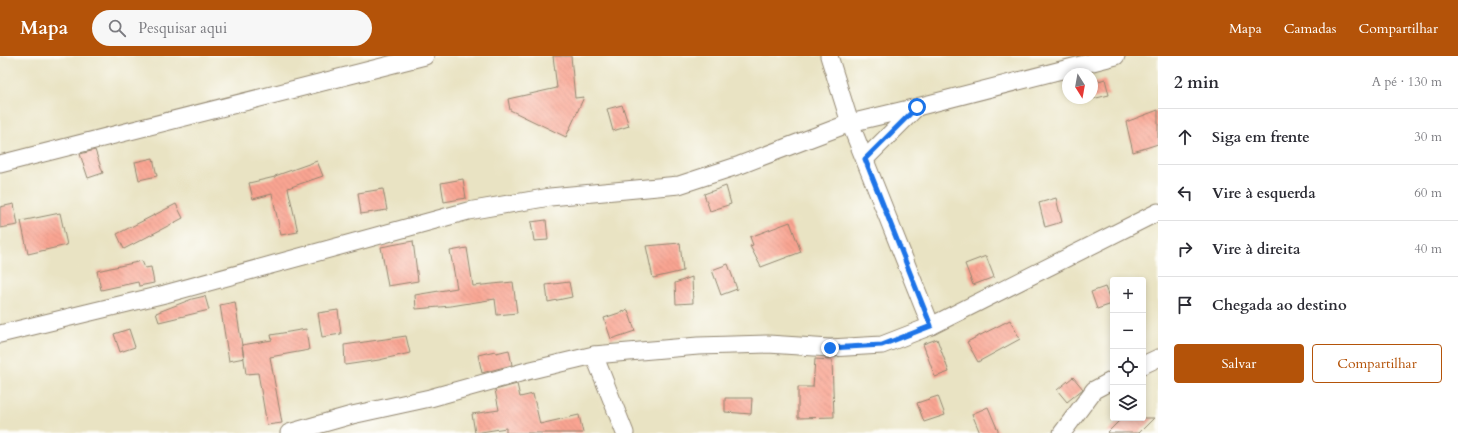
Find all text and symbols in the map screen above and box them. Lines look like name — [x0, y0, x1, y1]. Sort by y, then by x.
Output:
search box — [92, 10, 372, 46]
text: Mapa — [20, 15, 68, 41]
icon: search — [106, 17, 128, 39]
text: Pesquisar aqui — [138, 18, 227, 38]
text: Mapa — [1229, 19, 1262, 38]
text: Camadas — [1284, 19, 1337, 38]
text: Compartilhar — [1359, 19, 1438, 38]
north arrow — [1062, 68, 1098, 104]
text: 2 min — [1174, 71, 1219, 94]
text: A pé · 130 m — [1372, 73, 1442, 91]
route start — [908, 98, 926, 116]
icon: ahead — [1174, 126, 1196, 148]
text: Siga em frente — [1212, 127, 1310, 147]
text: 30 m — [1414, 128, 1442, 146]
icon: left — [1174, 182, 1196, 204]
text: Vire à esquerda — [1212, 183, 1316, 203]
text: 60 m — [1414, 184, 1442, 202]
icon: right — [1174, 238, 1196, 260]
text: Vire à direita — [1212, 239, 1300, 259]
text: 40 m — [1414, 240, 1442, 258]
map controls — [1110, 277, 1146, 421]
button: + — [1110, 277, 1146, 313]
icon: arrive — [1174, 294, 1196, 316]
text: Chegada ao destino — [1212, 295, 1347, 315]
button: − — [1110, 313, 1146, 349]
route end — [821, 339, 839, 357]
button: Salvar — [1174, 344, 1304, 383]
button: Compartilhar — [1312, 344, 1442, 383]
button: locate — [1110, 349, 1146, 385]
button: layers — [1110, 385, 1146, 421]

